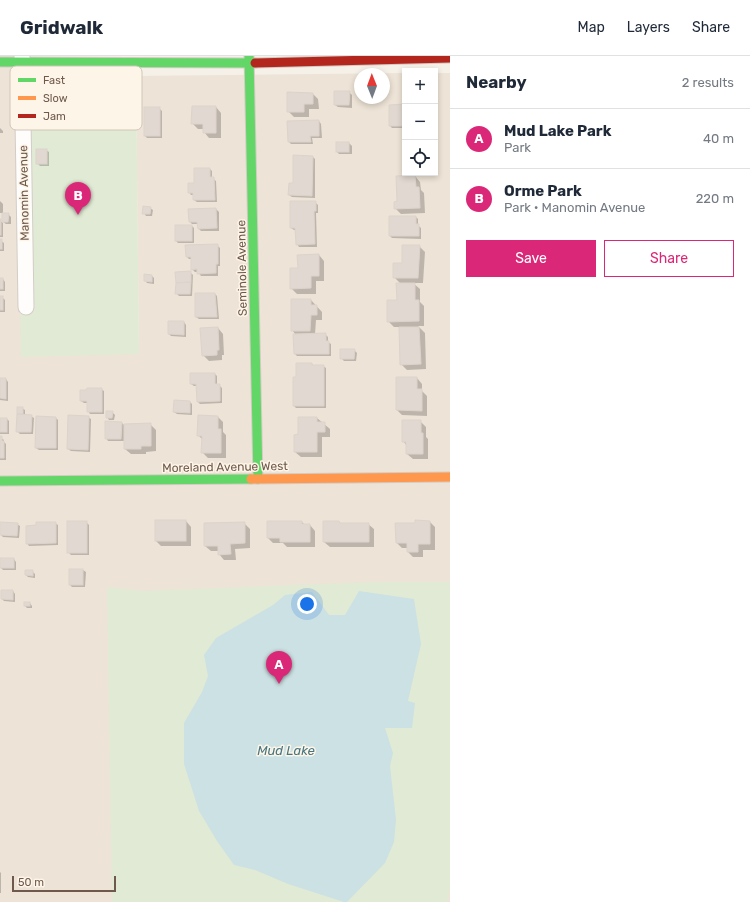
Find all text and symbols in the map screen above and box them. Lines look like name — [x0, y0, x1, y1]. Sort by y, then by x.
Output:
text: Gridwalk — [20, 16, 103, 39]
text: Map — [578, 19, 605, 36]
text: Layers — [627, 19, 670, 36]
text: Share — [692, 19, 730, 36]
legend — [10, 66, 142, 130]
north arrow — [354, 68, 390, 104]
map controls — [402, 68, 438, 176]
button: + — [402, 68, 438, 104]
text: Nearby — [466, 72, 527, 92]
text: Fast — [43, 74, 66, 87]
text: 2 results — [682, 75, 734, 90]
text: Slow — [43, 92, 68, 105]
button: − — [402, 104, 438, 140]
text: Jam — [43, 110, 66, 123]
text: Mud Lake Park — [504, 122, 611, 140]
text: A — [474, 131, 484, 146]
text: 40 m — [703, 131, 734, 146]
button: locate — [402, 140, 438, 176]
text: Park — [504, 140, 531, 155]
street label: Manomin Avenue — [16, 145, 32, 241]
pin: B — [65, 182, 91, 215]
text: Orme Park — [504, 182, 582, 200]
text: B — [474, 191, 484, 206]
text: 220 m — [696, 191, 734, 206]
text: Park · Manomin Avenue — [504, 200, 645, 215]
street label: Seminole Avenue — [234, 220, 250, 316]
button: Save — [466, 240, 596, 277]
button: Share — [604, 240, 734, 277]
street label: Moreland Avenue West — [162, 459, 288, 475]
your location — [297, 594, 317, 614]
pin: A — [266, 651, 292, 684]
water label: Mud Lake — [257, 743, 315, 758]
scale bar — [12, 874, 116, 893]
text: 50 m — [18, 876, 44, 889]

